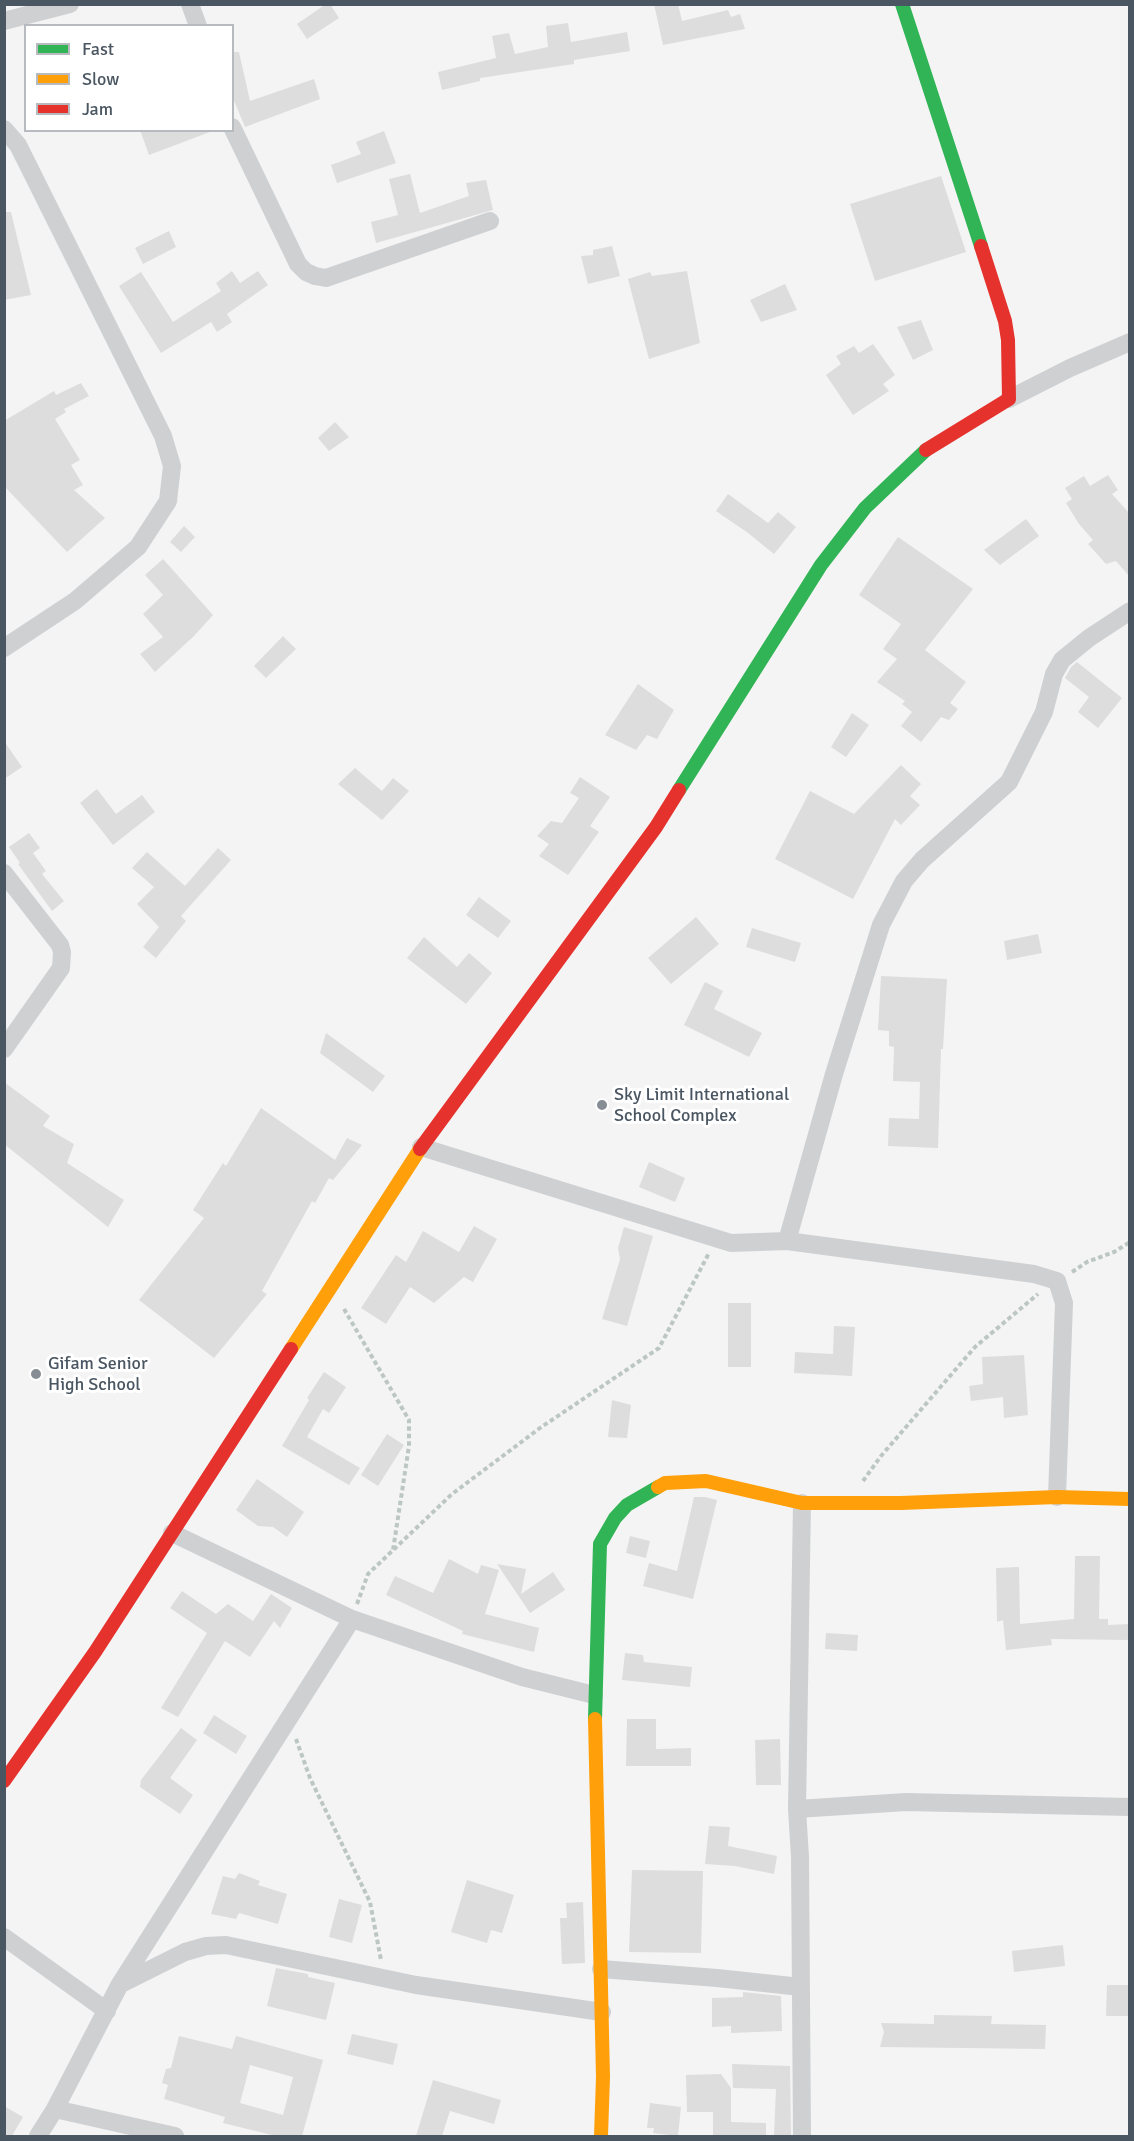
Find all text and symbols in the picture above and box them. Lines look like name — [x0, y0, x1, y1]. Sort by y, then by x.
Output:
legend — [24, 24, 234, 132]
text: Fast — [82, 38, 114, 60]
text: Slow — [82, 68, 119, 90]
text: Jam — [82, 98, 113, 120]
place label: Sky Limit International School Complex — [614, 1084, 789, 1126]
marker: Sky Limit International School Complex — [595, 1098, 609, 1112]
place label: Gifam Senior High School — [48, 1353, 148, 1396]
marker: Gifam Senior High School — [29, 1367, 43, 1381]

